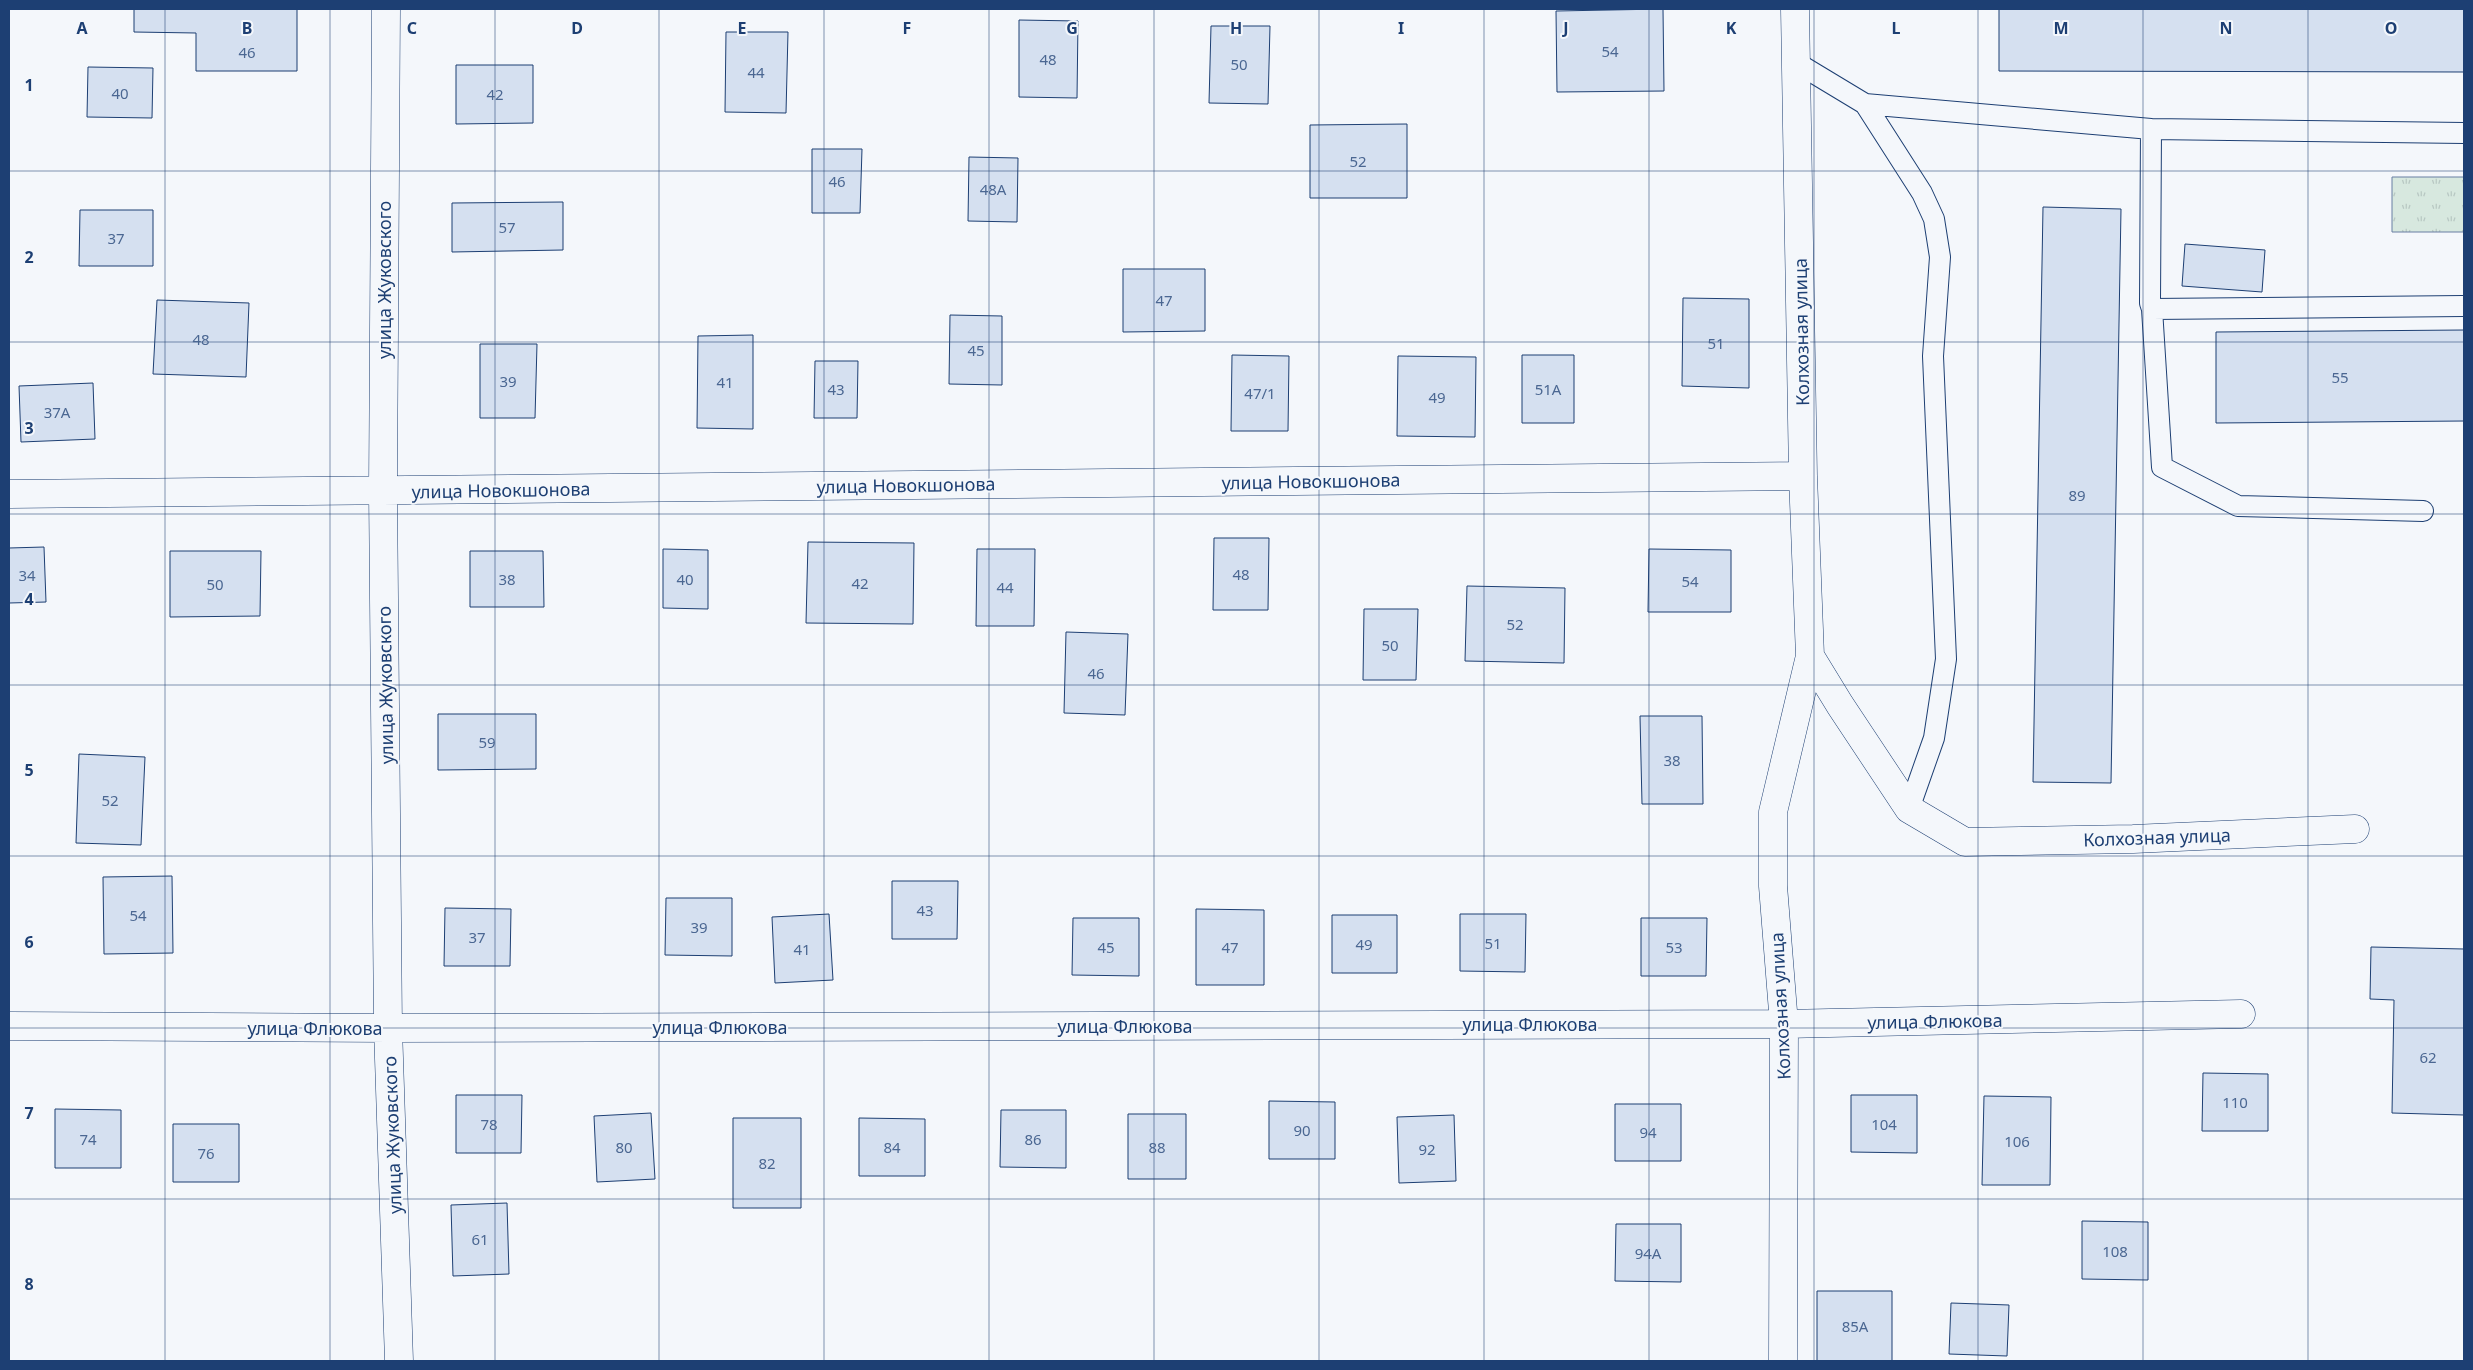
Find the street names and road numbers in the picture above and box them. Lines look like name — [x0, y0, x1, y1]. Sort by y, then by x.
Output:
street label: улица Жуковского — [372, 201, 396, 359]
street label: Колхозная улица — [1788, 258, 1814, 406]
street label: улица Новокшонова — [1221, 467, 1401, 495]
street label: улица Новокшонова — [816, 471, 996, 499]
street label: улица Новокшонова — [411, 476, 591, 504]
street label: улица Жуковского — [372, 606, 398, 764]
street label: Колхозная улица — [2083, 822, 2231, 852]
street label: Колхозная улица — [1764, 932, 1796, 1080]
street label: улица Флюкова — [1867, 1008, 2003, 1034]
street label: улица Флюкова — [1462, 1012, 1598, 1036]
street label: улица Флюкова — [1057, 1014, 1193, 1038]
street label: улица Флюкова — [652, 1015, 788, 1039]
street label: улица Флюкова — [247, 1016, 383, 1040]
street label: улица Жуковского — [377, 1056, 407, 1214]

